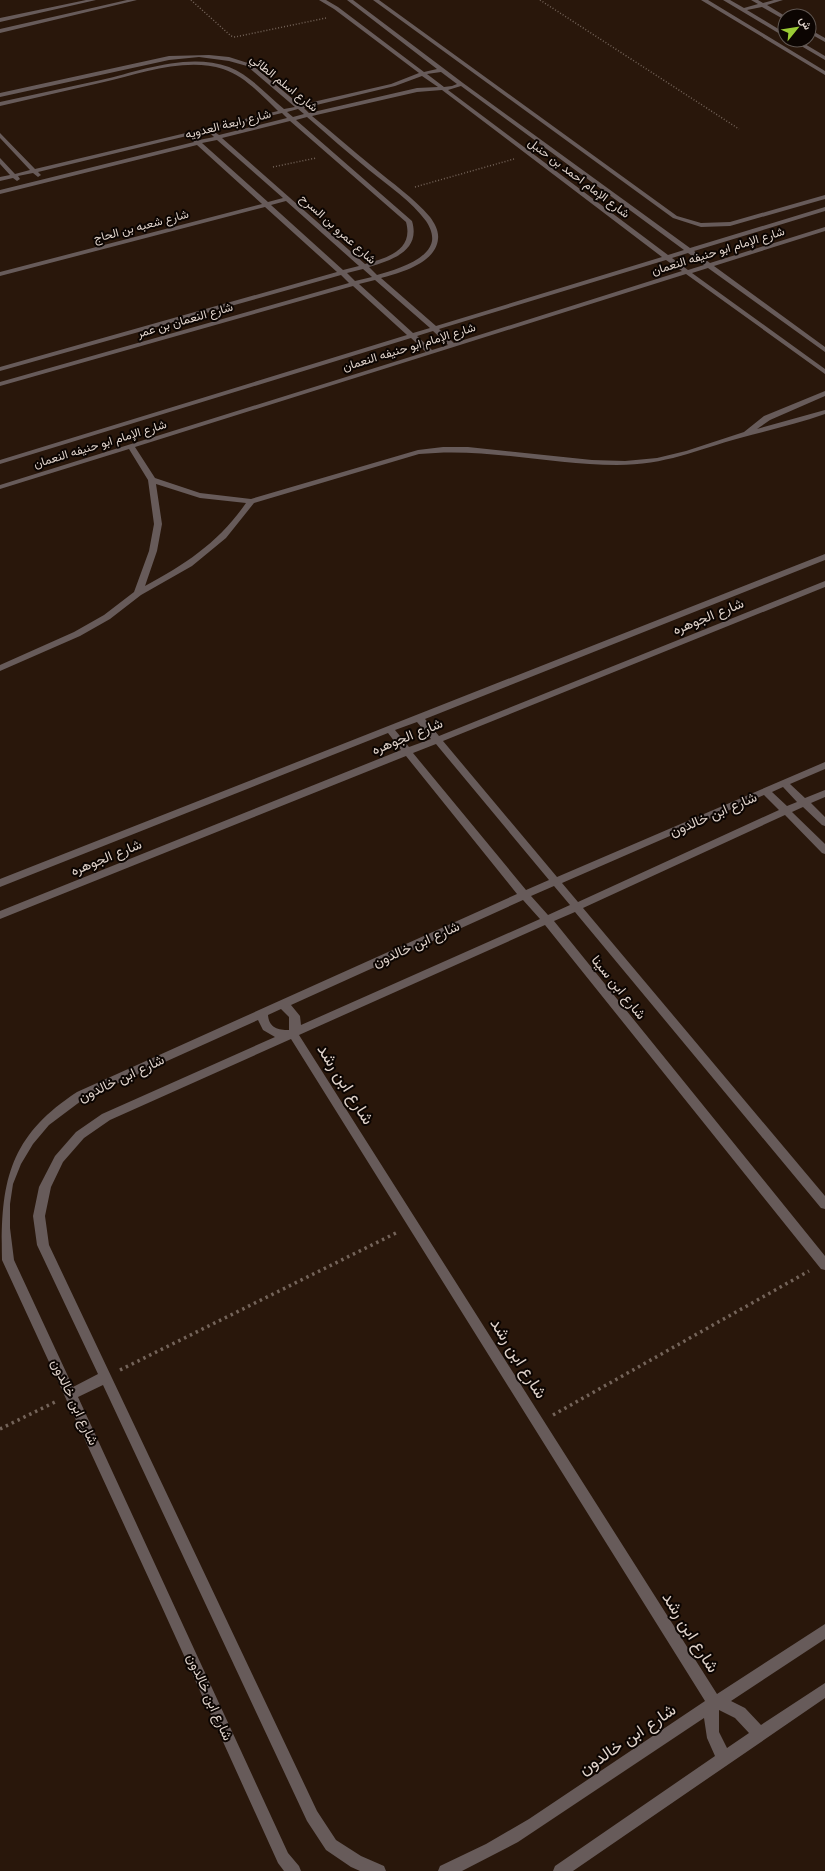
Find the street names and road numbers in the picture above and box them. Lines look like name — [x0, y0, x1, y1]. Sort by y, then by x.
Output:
street label: شارع اسلم الطائي — [245, 50, 322, 117]
street label: شارع رابعة العدويه — [183, 105, 273, 143]
street label: شارع الإمام احمد بن حنبل — [524, 134, 634, 222]
street label: شارع عمرو بن السرح — [296, 190, 380, 268]
street label: شارع شعبه بن الحاج — [91, 205, 191, 247]
street label: شارع الإمام ابو حنيفه النعمان — [649, 222, 787, 280]
street label: شارع النعمان بن عمر — [134, 298, 235, 343]
street label: شارع الإمام ابو حنيفه النعمان — [340, 318, 478, 376]
street label: شارع الإمام ابو حنيفه النعمان — [31, 415, 169, 473]
street label: شارع الجوهره — [669, 593, 747, 640]
street label: شارع الجوهره — [368, 713, 446, 760]
street label: شارع ابن خالدون — [666, 787, 760, 842]
street label: شارع الجوهره — [67, 834, 145, 881]
street label: شارع ابن خالدون — [369, 916, 463, 973]
street label: شارع ابن سينا — [586, 951, 651, 1024]
street label: شارع ابن رشد — [312, 1039, 380, 1129]
street label: شارع ابن خالدون — [75, 1049, 168, 1108]
street label: شارع ابن رشد — [485, 1313, 553, 1403]
street label: شارع ابن خالدون — [45, 1356, 104, 1449]
street label: شارع ابن رشد — [657, 1587, 725, 1677]
street label: شارع ابن خالدون — [181, 1650, 238, 1744]
street label: شارع ابن خالدون — [573, 1697, 681, 1781]

